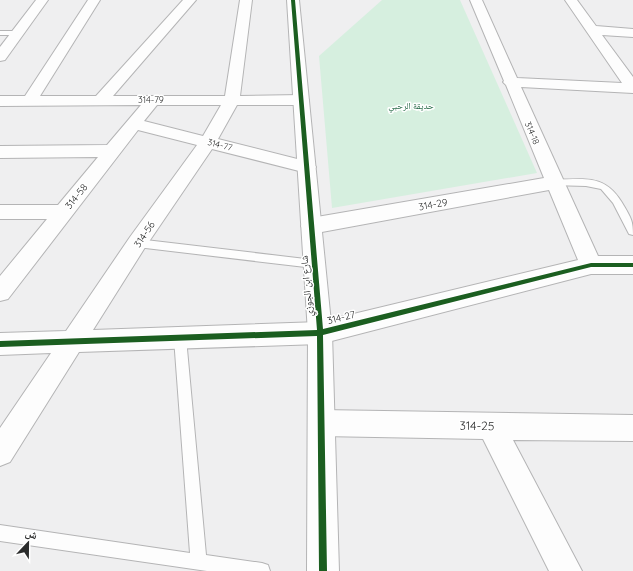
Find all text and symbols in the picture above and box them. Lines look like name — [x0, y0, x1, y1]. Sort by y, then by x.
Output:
street label: 314-79 — [138, 94, 164, 105]
park label: حديقة الرحبي — [388, 100, 434, 113]
street label: 314-18 — [523, 120, 542, 146]
street label: 314-77 — [206, 136, 234, 153]
street label: 314-58 — [62, 181, 91, 212]
street label: 314-29 — [418, 195, 449, 213]
street label: 314-56 — [131, 218, 158, 250]
street label: شارع ابن الجوزي — [297, 254, 317, 317]
street label: 314-27 — [326, 308, 356, 327]
street label: 314-25 — [460, 418, 495, 433]
north arrow — [8, 523, 48, 563]
text: ش — [23, 525, 40, 543]

